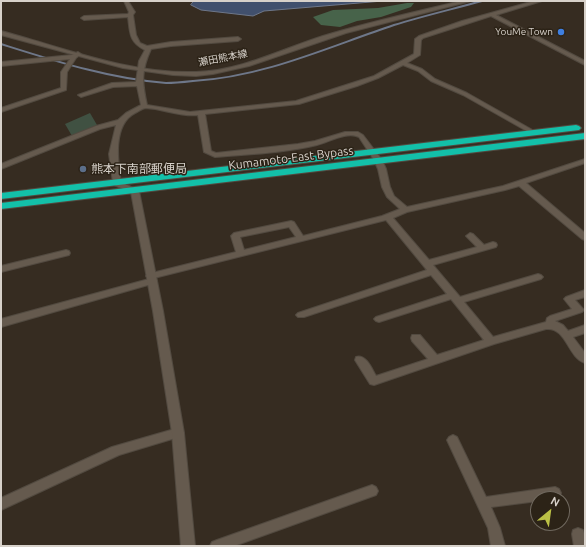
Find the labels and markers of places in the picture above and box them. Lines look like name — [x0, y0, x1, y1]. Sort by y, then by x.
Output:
place label: YouMe Town — [495, 26, 553, 38]
marker: YouMe Town — [556, 27, 566, 37]
place label: 熊本下南部郵便局 — [91, 162, 187, 176]
marker: 熊本下南部郵便局 — [78, 164, 88, 174]

